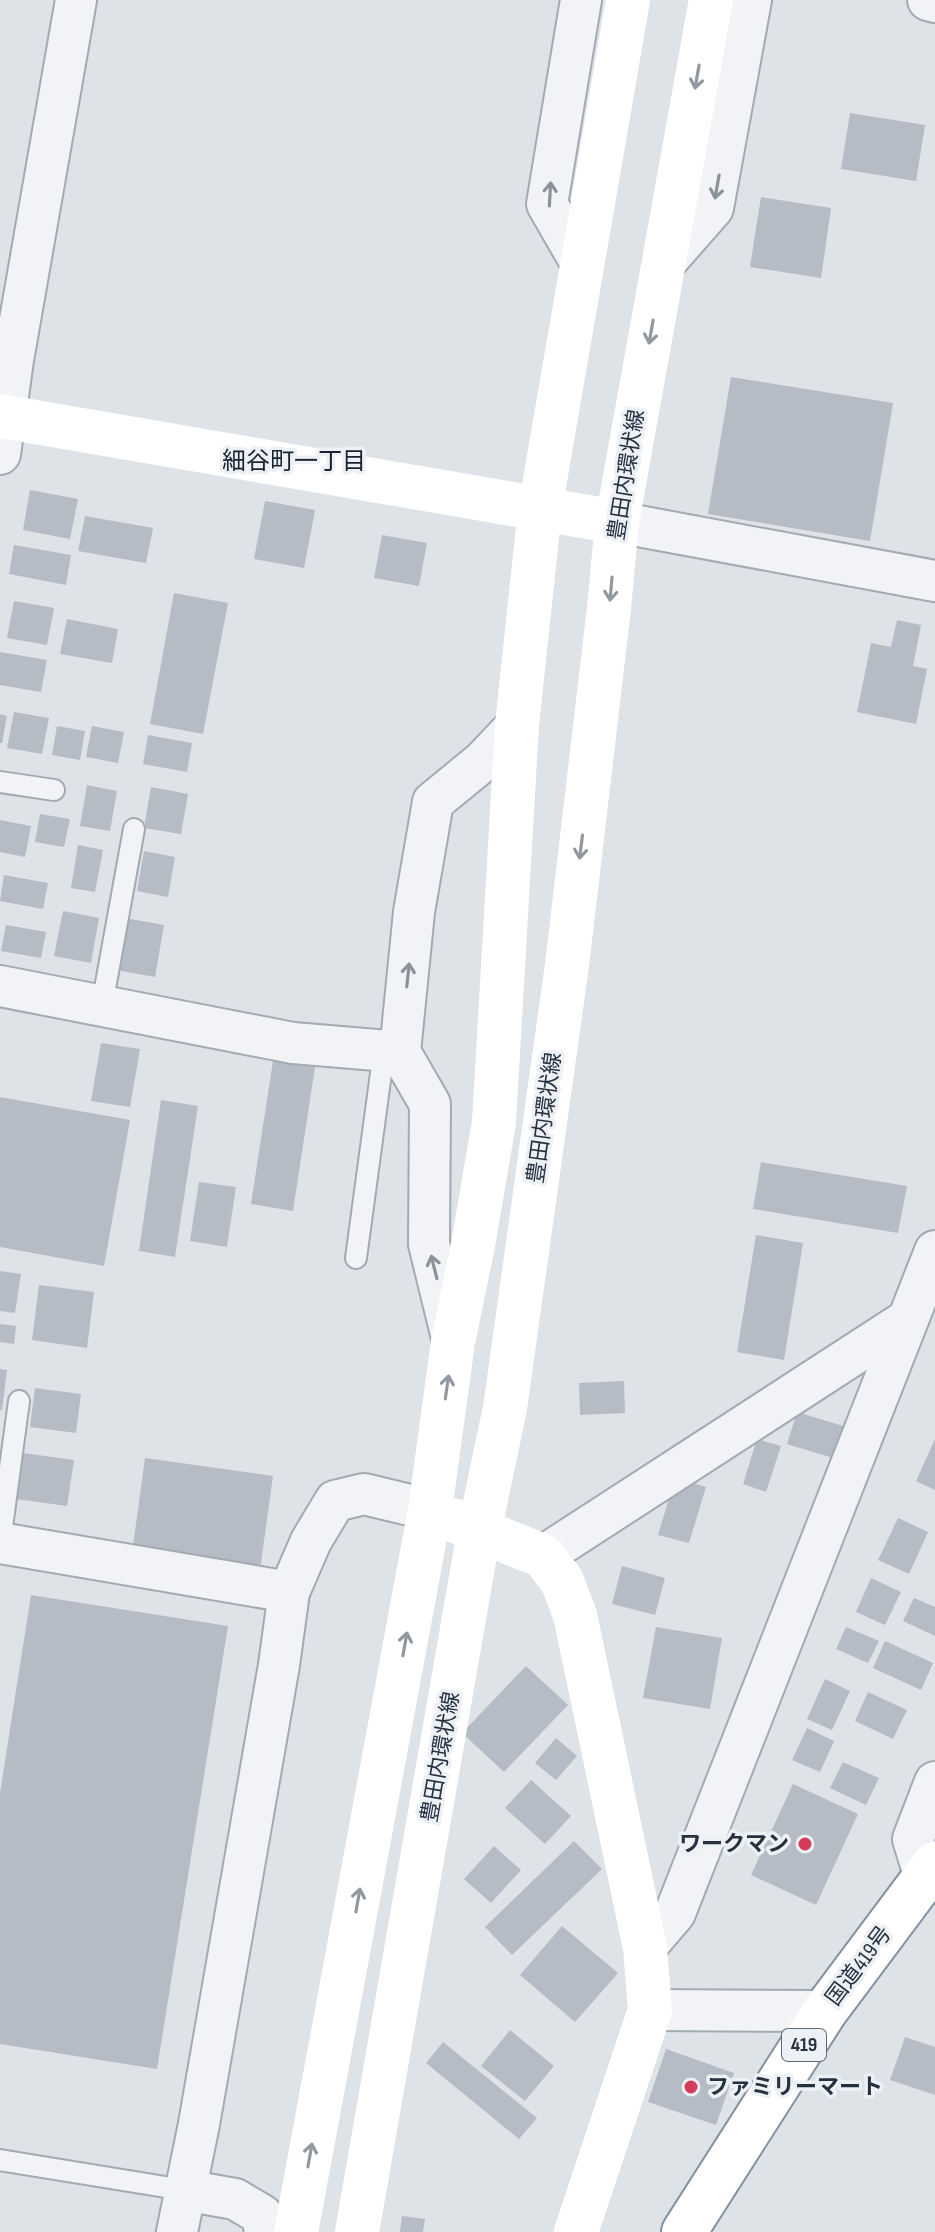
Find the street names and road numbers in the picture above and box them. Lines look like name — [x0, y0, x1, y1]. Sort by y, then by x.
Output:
street label: 豊田内環状線 — [603, 408, 651, 542]
street label: 豊田内環状線 — [522, 1051, 568, 1185]
street label: 豊田内環状線 — [416, 1690, 466, 1824]
street label: 国道419号 — [820, 1921, 898, 2011]
road number: 419 — [782, 2029, 826, 2061]

